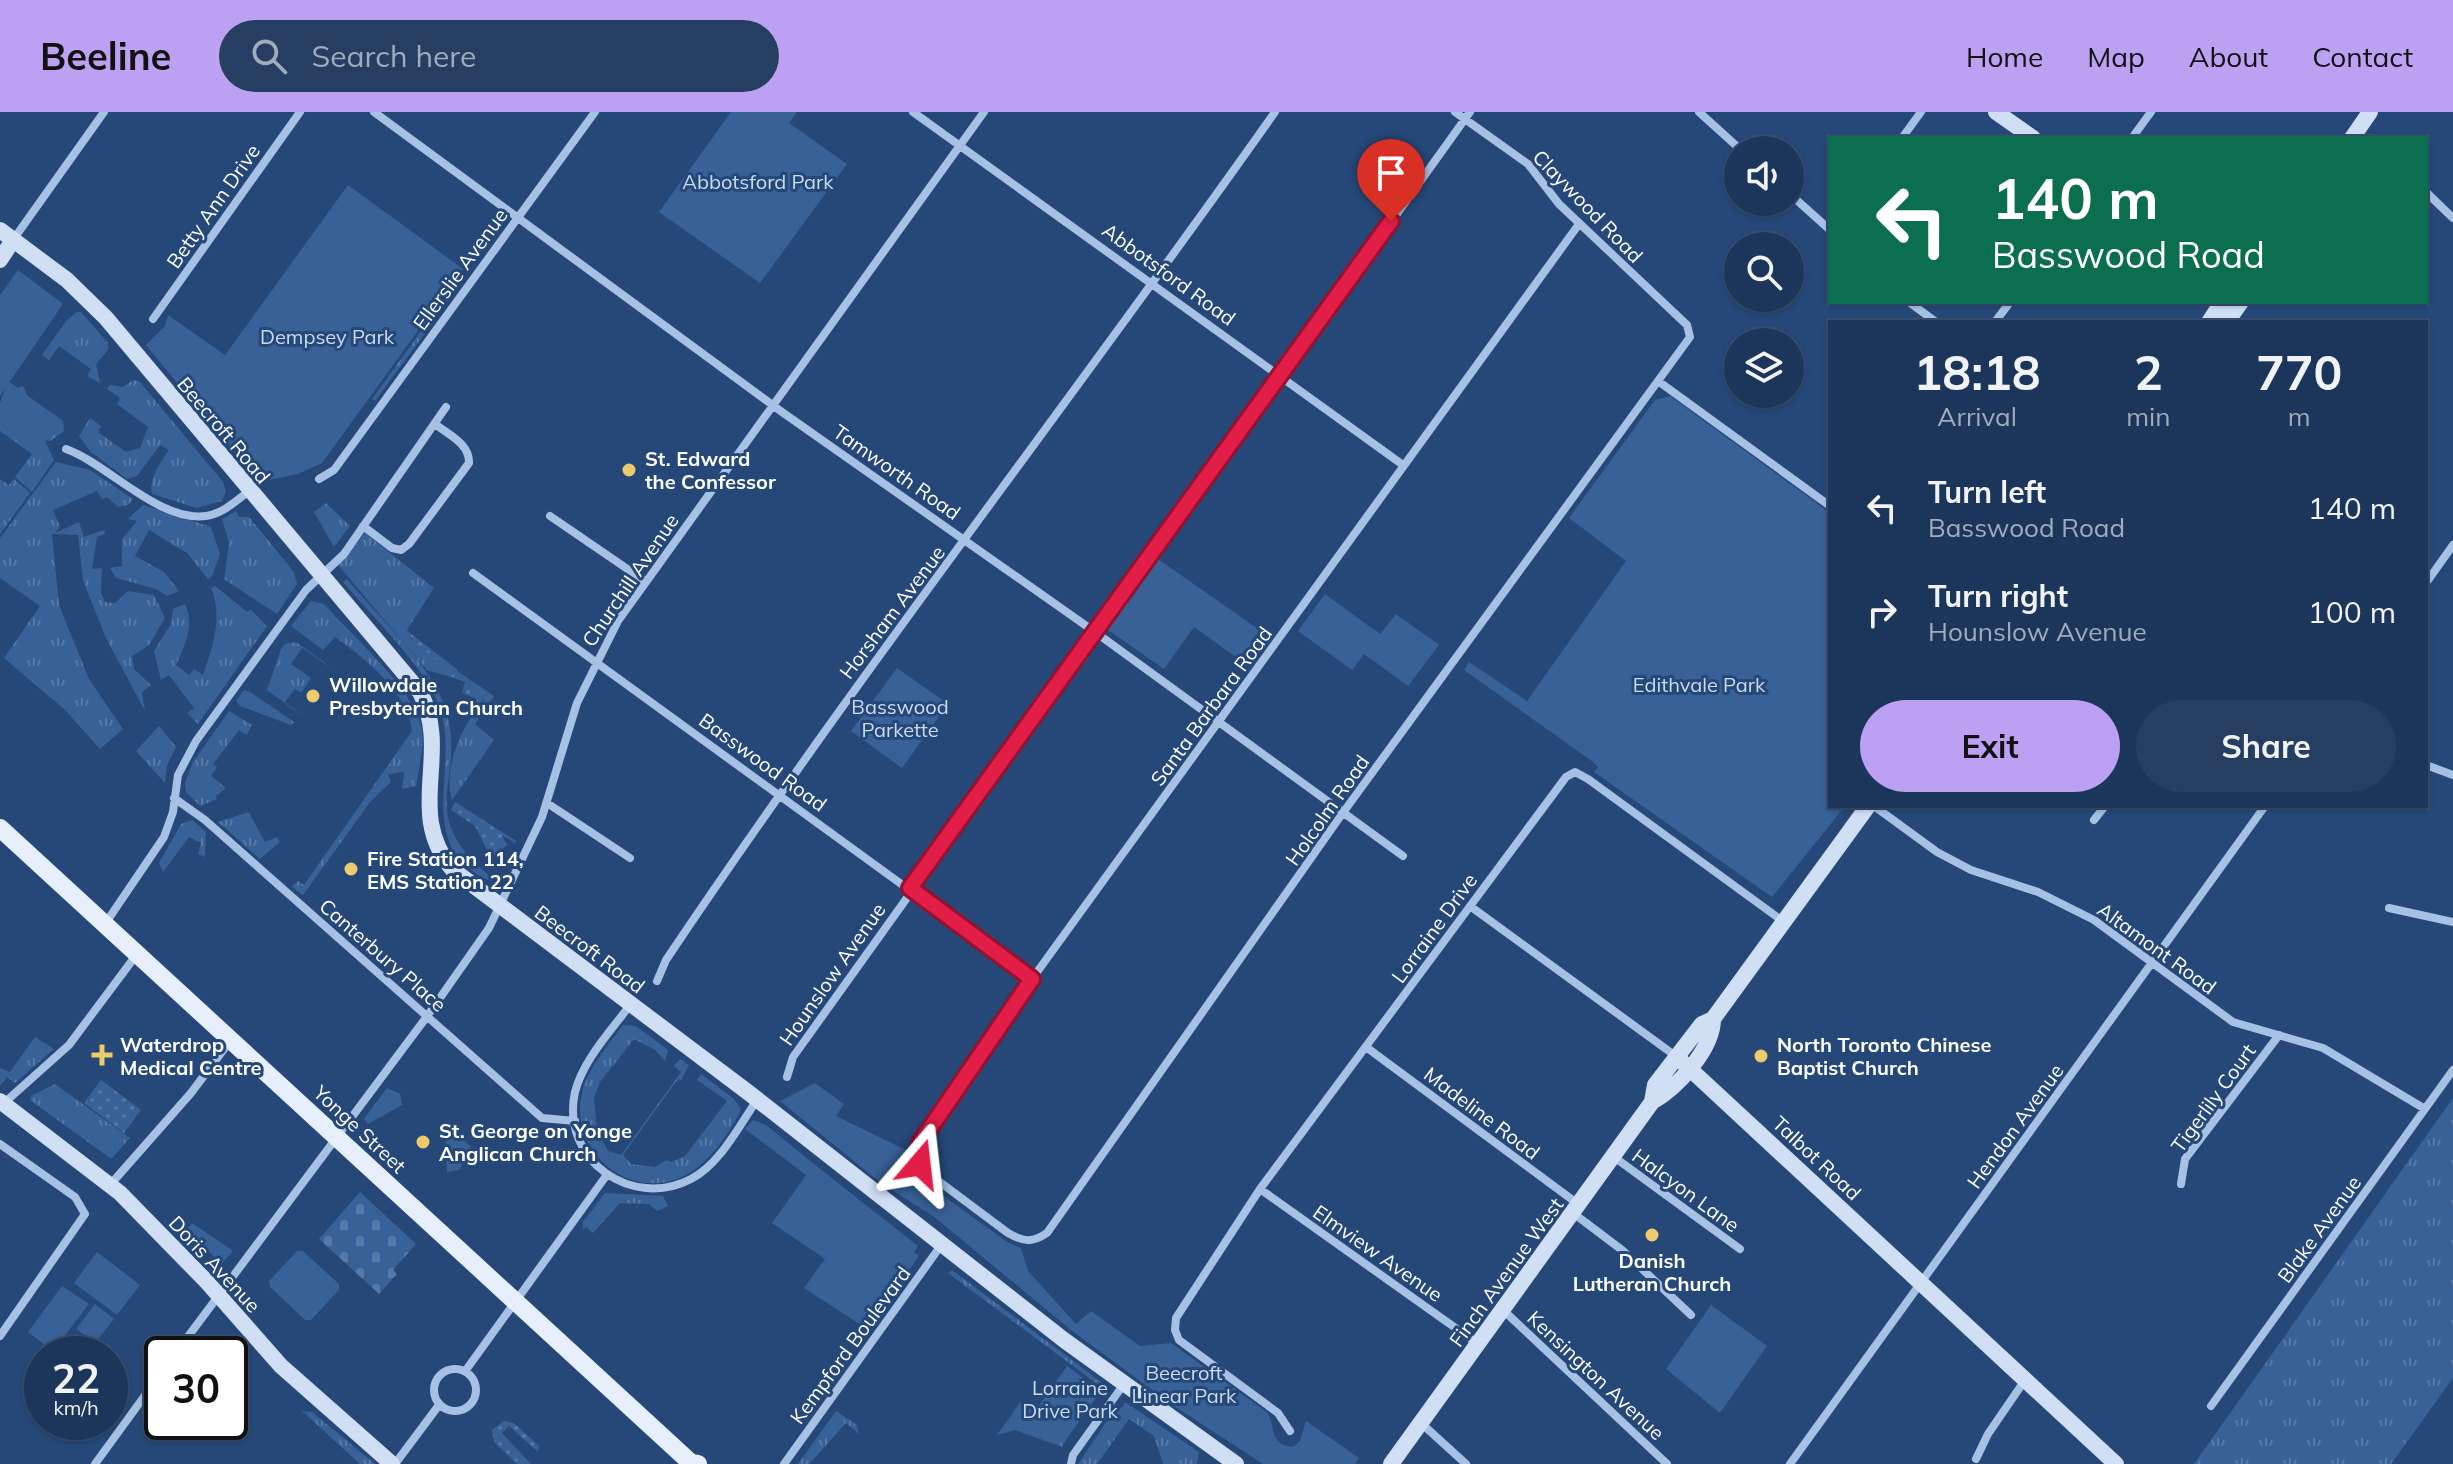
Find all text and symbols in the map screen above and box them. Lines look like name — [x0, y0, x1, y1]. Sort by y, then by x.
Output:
search box — [219, 20, 779, 92]
text: Beeline — [40, 32, 171, 80]
icon: search — [247, 34, 291, 78]
text: Search here — [311, 37, 476, 75]
text: Home — [1966, 39, 2043, 74]
text: Map — [2087, 39, 2145, 74]
text: About — [2189, 39, 2268, 74]
text: Contact — [2312, 39, 2413, 74]
map controls — [1724, 136, 1804, 408]
button: sound — [1724, 136, 1804, 216]
street label: Betty Ann Drive — [161, 139, 265, 273]
pin — [1357, 139, 1425, 221]
street label: Claywood Road — [1528, 144, 1648, 268]
icon: arrive — [1369, 151, 1413, 195]
text: 140 m — [1992, 163, 2159, 233]
icon: left — [1860, 168, 1964, 272]
park label: Abbotsford Park — [682, 169, 834, 194]
street label: Ellerslie Avenue — [407, 203, 513, 335]
street label: Abbotsford Road — [1098, 217, 1240, 331]
button: search — [1724, 232, 1804, 312]
text: Basswood Road — [1992, 232, 2265, 277]
park label: Dempsey Park — [260, 324, 395, 349]
button: layers — [1724, 328, 1804, 408]
text: 18:18 — [1914, 342, 2041, 402]
text: 2 — [2134, 342, 2163, 402]
text: 770 — [2256, 342, 2342, 402]
street label: Beecroft Road — [172, 372, 276, 488]
text: Arrival — [1937, 400, 2017, 433]
text: min — [2126, 400, 2170, 433]
text: m — [2288, 400, 2311, 433]
street label: Tamworth Road — [829, 419, 965, 525]
place label: St. Edward the Confessor — [645, 446, 776, 494]
marker: St. Edward the Confessor — [620, 461, 638, 479]
text: Turn left — [1928, 473, 2046, 511]
icon: left — [1860, 486, 1904, 530]
text: 140 m — [2308, 489, 2396, 527]
street label: Churchill Avenue — [576, 509, 684, 651]
text: Basswood Road — [1928, 511, 2125, 544]
street label: Horsham Avenue — [834, 541, 950, 683]
text: Turn right — [1928, 577, 2068, 615]
icon: right — [1860, 590, 1904, 634]
text: 100 m — [2308, 593, 2396, 631]
text: Hounslow Avenue — [1928, 615, 2147, 648]
street label: Santa Barbara Road — [1145, 622, 1277, 790]
place label: Willowdale Presbyterian Church — [329, 672, 523, 720]
park label: Edithvale Park — [1633, 672, 1766, 697]
marker: Willowdale Presbyterian Church — [304, 687, 322, 705]
park label: Basswood Parkette — [851, 694, 949, 742]
button: Exit — [1860, 700, 2120, 792]
button: Share — [2136, 700, 2396, 792]
street label: Basswood Road — [694, 707, 832, 817]
street label: Holcolm Road — [1280, 750, 1374, 870]
place label: Fire Station 114, EMS Station 22 — [367, 846, 524, 894]
marker: Fire Station 114, EMS Station 22 — [342, 860, 360, 878]
street label: Lorraine Drive — [1386, 868, 1482, 988]
street label: Canterbury Place — [315, 893, 451, 1017]
street label: Altamont Road — [2093, 897, 2221, 999]
street label: Hounslow Avenue — [774, 898, 890, 1050]
street label: Beecroft Road — [530, 900, 650, 998]
place label: Waterdrop Medical Centre — [120, 1032, 261, 1080]
place label: North Toronto Chinese Baptist Church — [1777, 1032, 1992, 1080]
street label: Tigerlily Court — [2165, 1039, 2261, 1157]
marker: Waterdrop Medical Centre — [91, 1044, 113, 1066]
marker: North Toronto Chinese Baptist Church — [1752, 1047, 1770, 1065]
street label: Hendon Avenue — [1961, 1059, 2069, 1193]
street label: Madeline Road — [1419, 1061, 1545, 1165]
street label: Yonge Street — [308, 1079, 411, 1178]
street label: Talbot Road — [1768, 1111, 1866, 1205]
place label: St. George on Yonge Anglican Church — [439, 1118, 632, 1166]
position arrow — [878, 1122, 962, 1206]
marker: St. George on Yonge Anglican Church — [414, 1133, 432, 1151]
street label: Halcyon Lane — [1628, 1143, 1744, 1237]
street label: Blake Avenue — [2272, 1171, 2366, 1287]
street label: Finch Avenue West — [1444, 1193, 1568, 1351]
street label: Elmview Avenue — [1308, 1199, 1448, 1307]
street label: Doris Avenue — [164, 1210, 266, 1318]
marker: Danish Lutheran Church — [1643, 1226, 1661, 1244]
place label: Danish Lutheran Church — [1573, 1248, 1731, 1296]
street label: Kempford Boulevard — [784, 1261, 916, 1429]
street label: Kensington Avenue — [1522, 1305, 1670, 1445]
speed limit sign: 30 — [144, 1336, 248, 1440]
text: 22 — [52, 1353, 100, 1403]
park label: Beecroft Linear Park — [1132, 1360, 1237, 1408]
park label: Lorraine Drive Park — [1022, 1375, 1119, 1423]
text: km/h — [53, 1395, 99, 1420]

